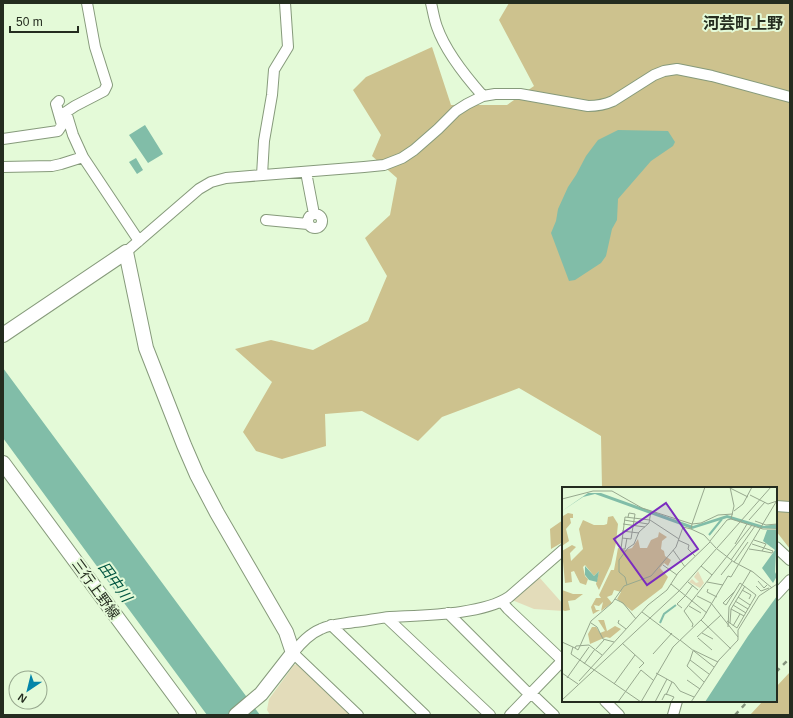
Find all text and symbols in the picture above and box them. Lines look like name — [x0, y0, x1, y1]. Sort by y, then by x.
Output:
scale bar — [10, 8, 78, 34]
text: 50 m — [16, 15, 43, 29]
district label: 河芸町上野 — [703, 15, 783, 32]
inset map — [562, 487, 777, 702]
street label: 三行上野線 — [69, 556, 123, 622]
water label: 田中川 — [95, 559, 137, 607]
north arrow — [8, 670, 48, 710]
text: N — [16, 691, 29, 705]

